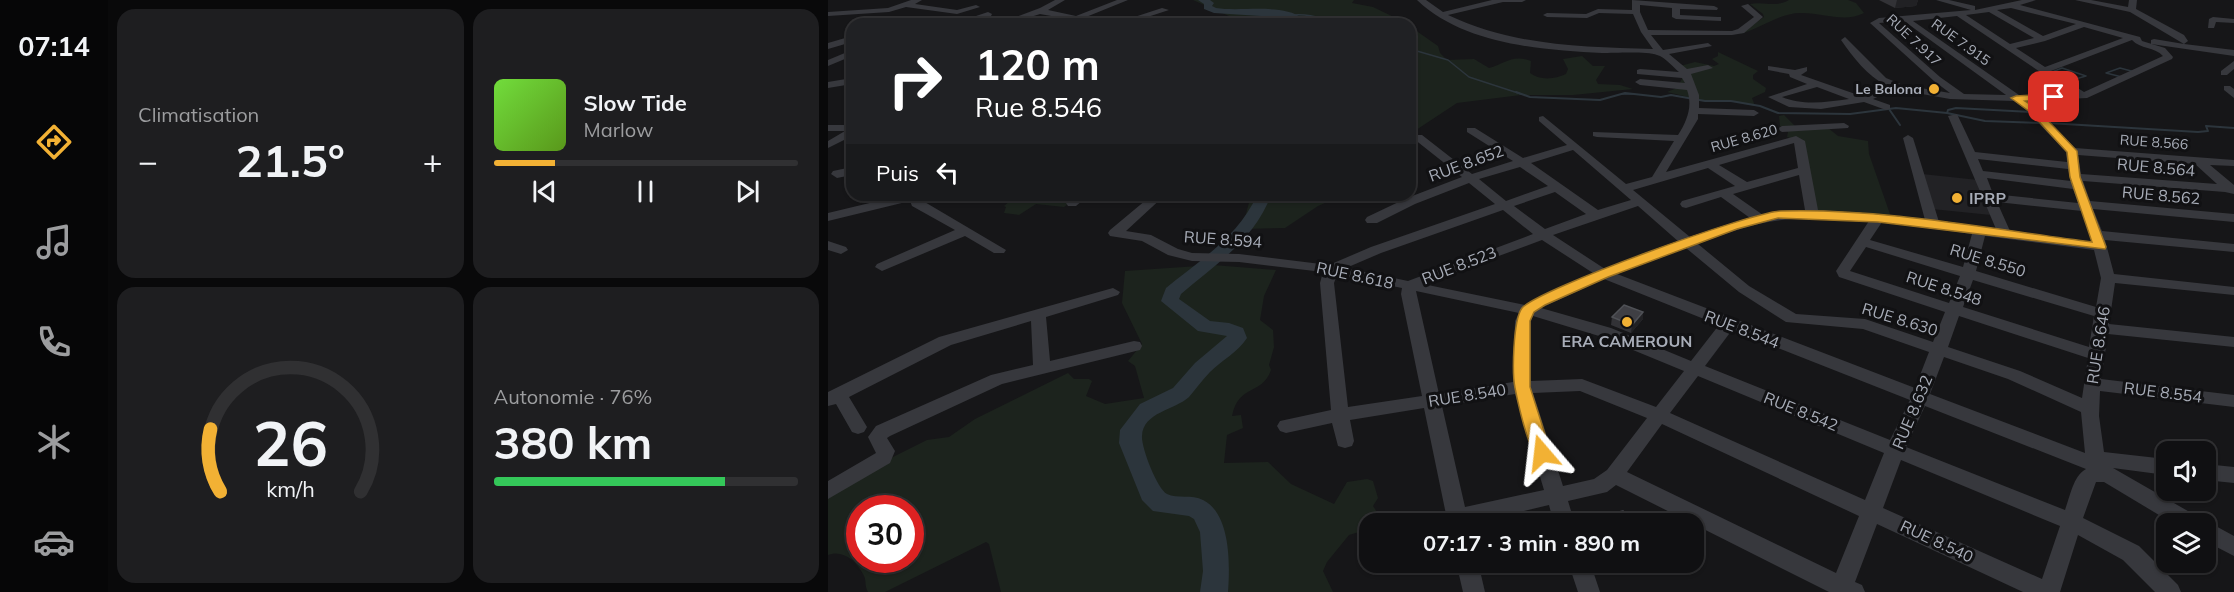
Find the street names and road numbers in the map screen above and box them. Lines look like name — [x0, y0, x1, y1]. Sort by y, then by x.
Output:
street label: RUE 7.917 — [1883, 10, 1945, 70]
street label: RUE 7.915 — [1928, 15, 1994, 69]
street label: RUE 8.620 — [1709, 120, 1779, 156]
street label: RUE 8.566 — [2119, 131, 2189, 153]
street label: RUE 8.652 — [1426, 140, 1506, 186]
street label: RUE 8.564 — [2116, 154, 2196, 180]
street label: RUE 8.562 — [2121, 182, 2201, 208]
street label: RUE 8.594 — [1183, 226, 1263, 252]
street label: RUE 8.550 — [1948, 239, 2028, 281]
street label: RUE 8.523 — [1419, 242, 1499, 288]
street label: RUE 8.618 — [1315, 257, 1395, 293]
street label: RUE 8.548 — [1904, 266, 1984, 310]
street label: RUE 8.630 — [1860, 298, 1940, 340]
street label: RUE 8.646 — [2082, 305, 2114, 385]
street label: RUE 8.544 — [1702, 306, 1783, 353]
street label: RUE 8.632 — [1887, 372, 1937, 452]
street label: RUE 8.554 — [2123, 377, 2204, 407]
street label: RUE 8.540 — [1427, 379, 1507, 411]
street label: RUE 8.542 — [1761, 387, 1841, 435]
street label: RUE 8.540 — [1897, 515, 1977, 567]

